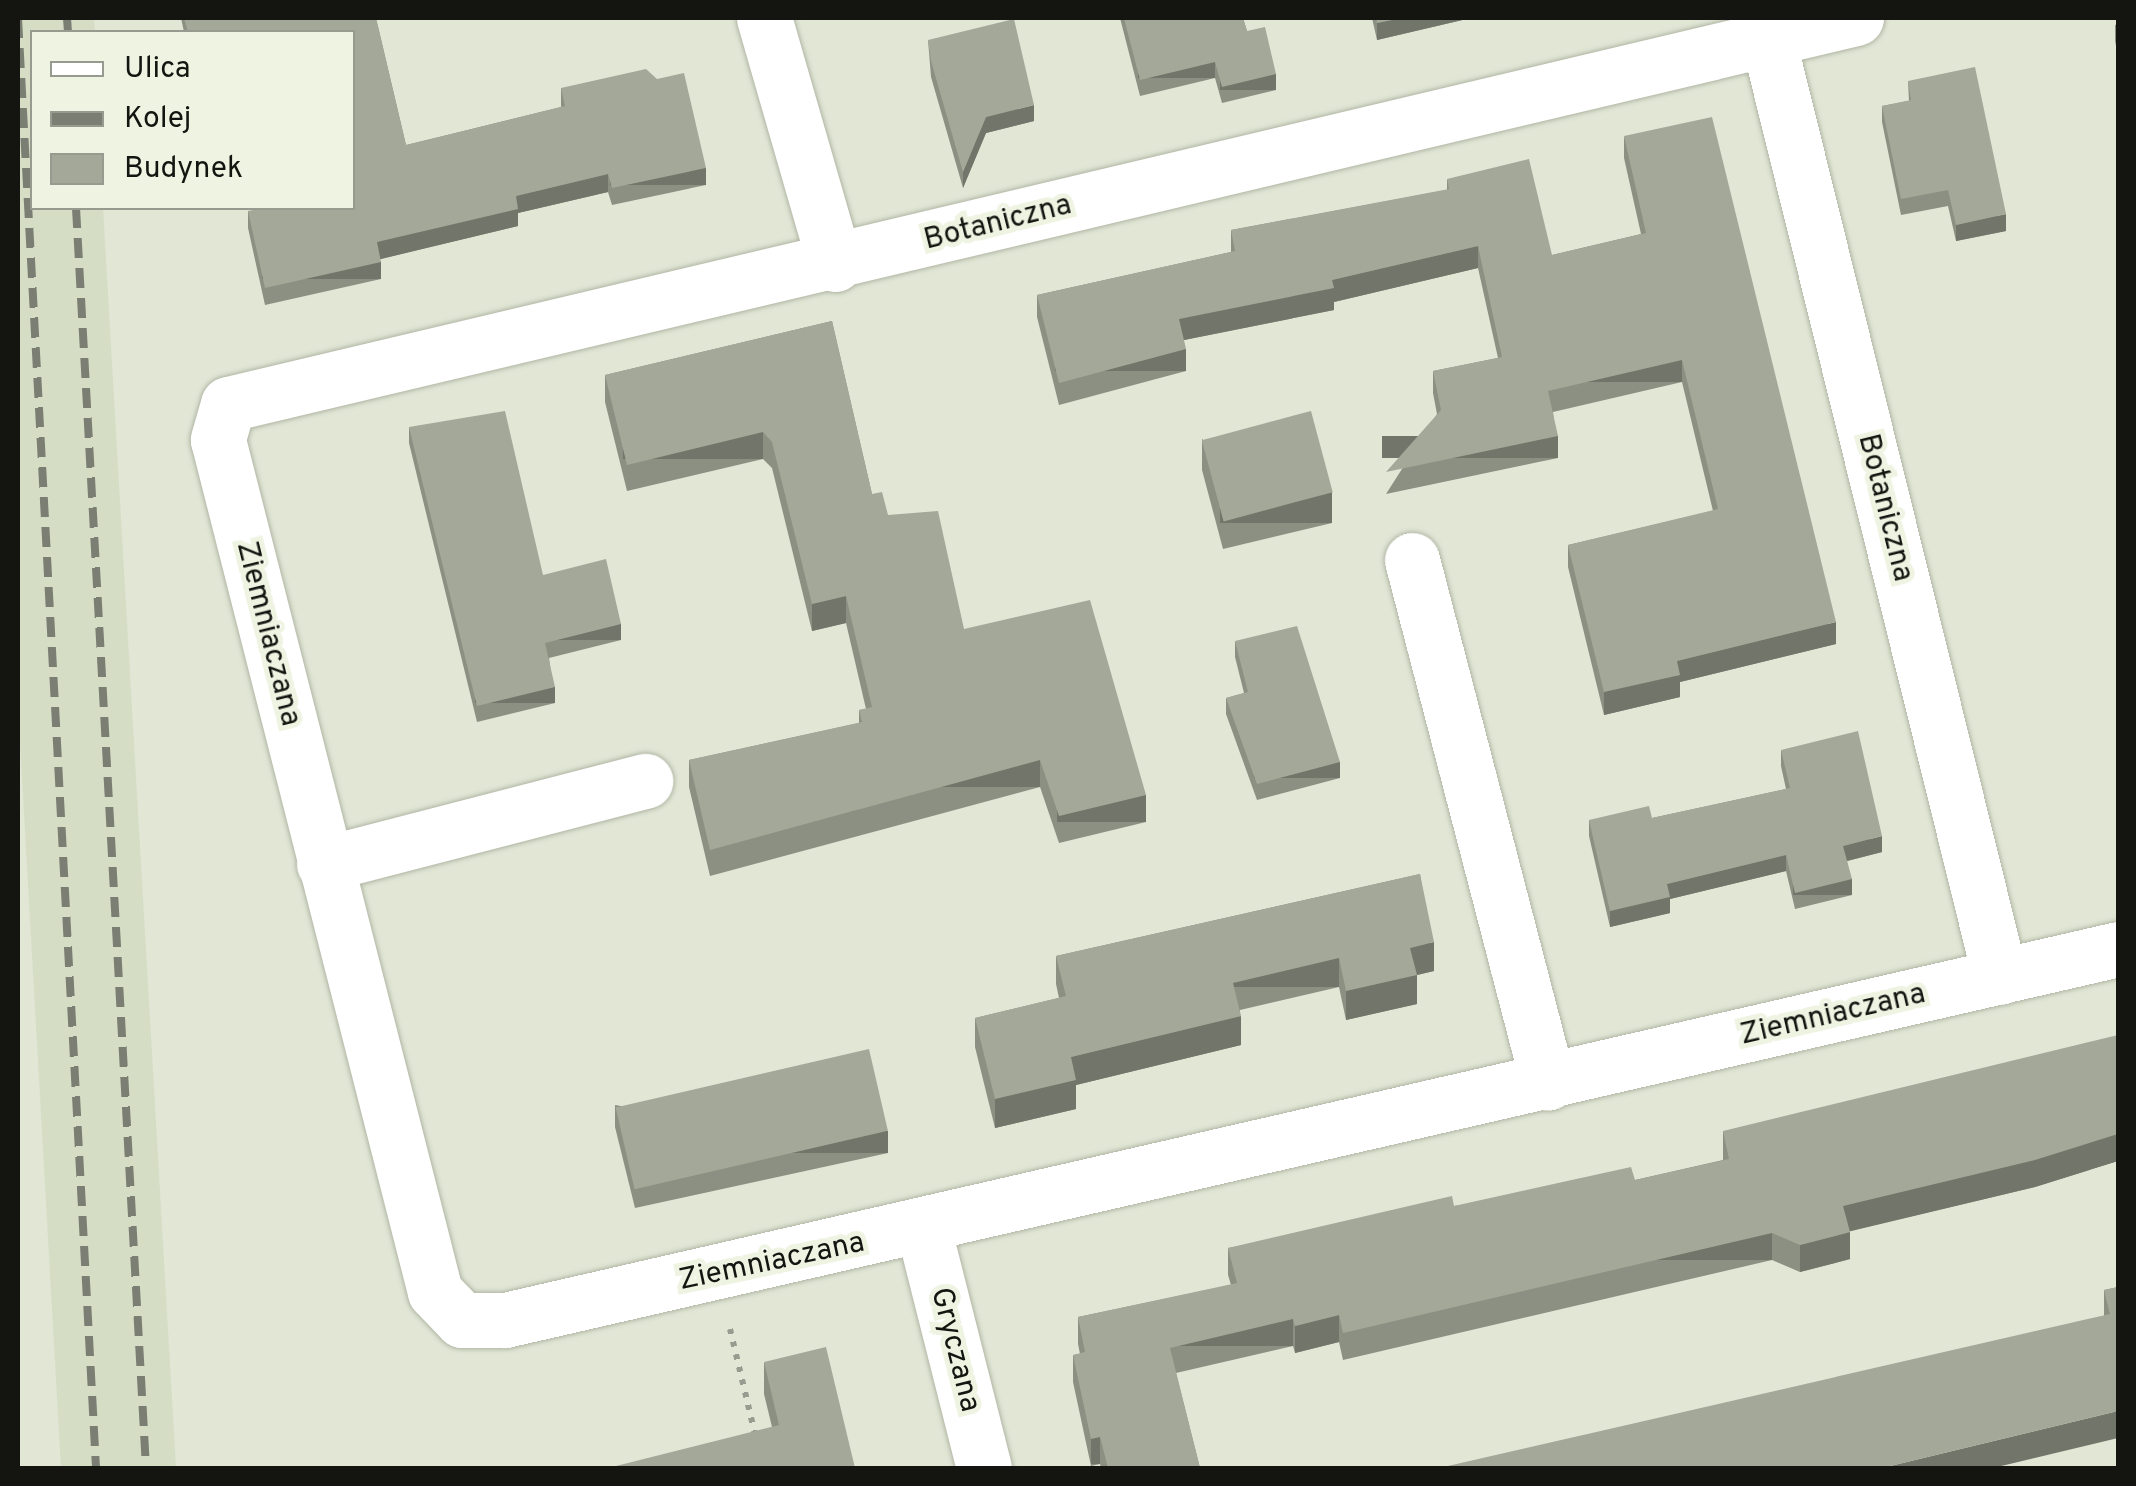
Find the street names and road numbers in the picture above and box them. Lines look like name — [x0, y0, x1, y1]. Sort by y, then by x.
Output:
street label: Botaniczna — [920, 188, 1076, 260]
street label: Botaniczna — [1848, 430, 1920, 586]
street label: Ziemniaczana — [227, 538, 307, 730]
street label: Ziemniaczana — [1737, 977, 1929, 1055]
street label: Ziemniaczana — [676, 1226, 868, 1300]
street label: Gryczana — [921, 1284, 987, 1416]

